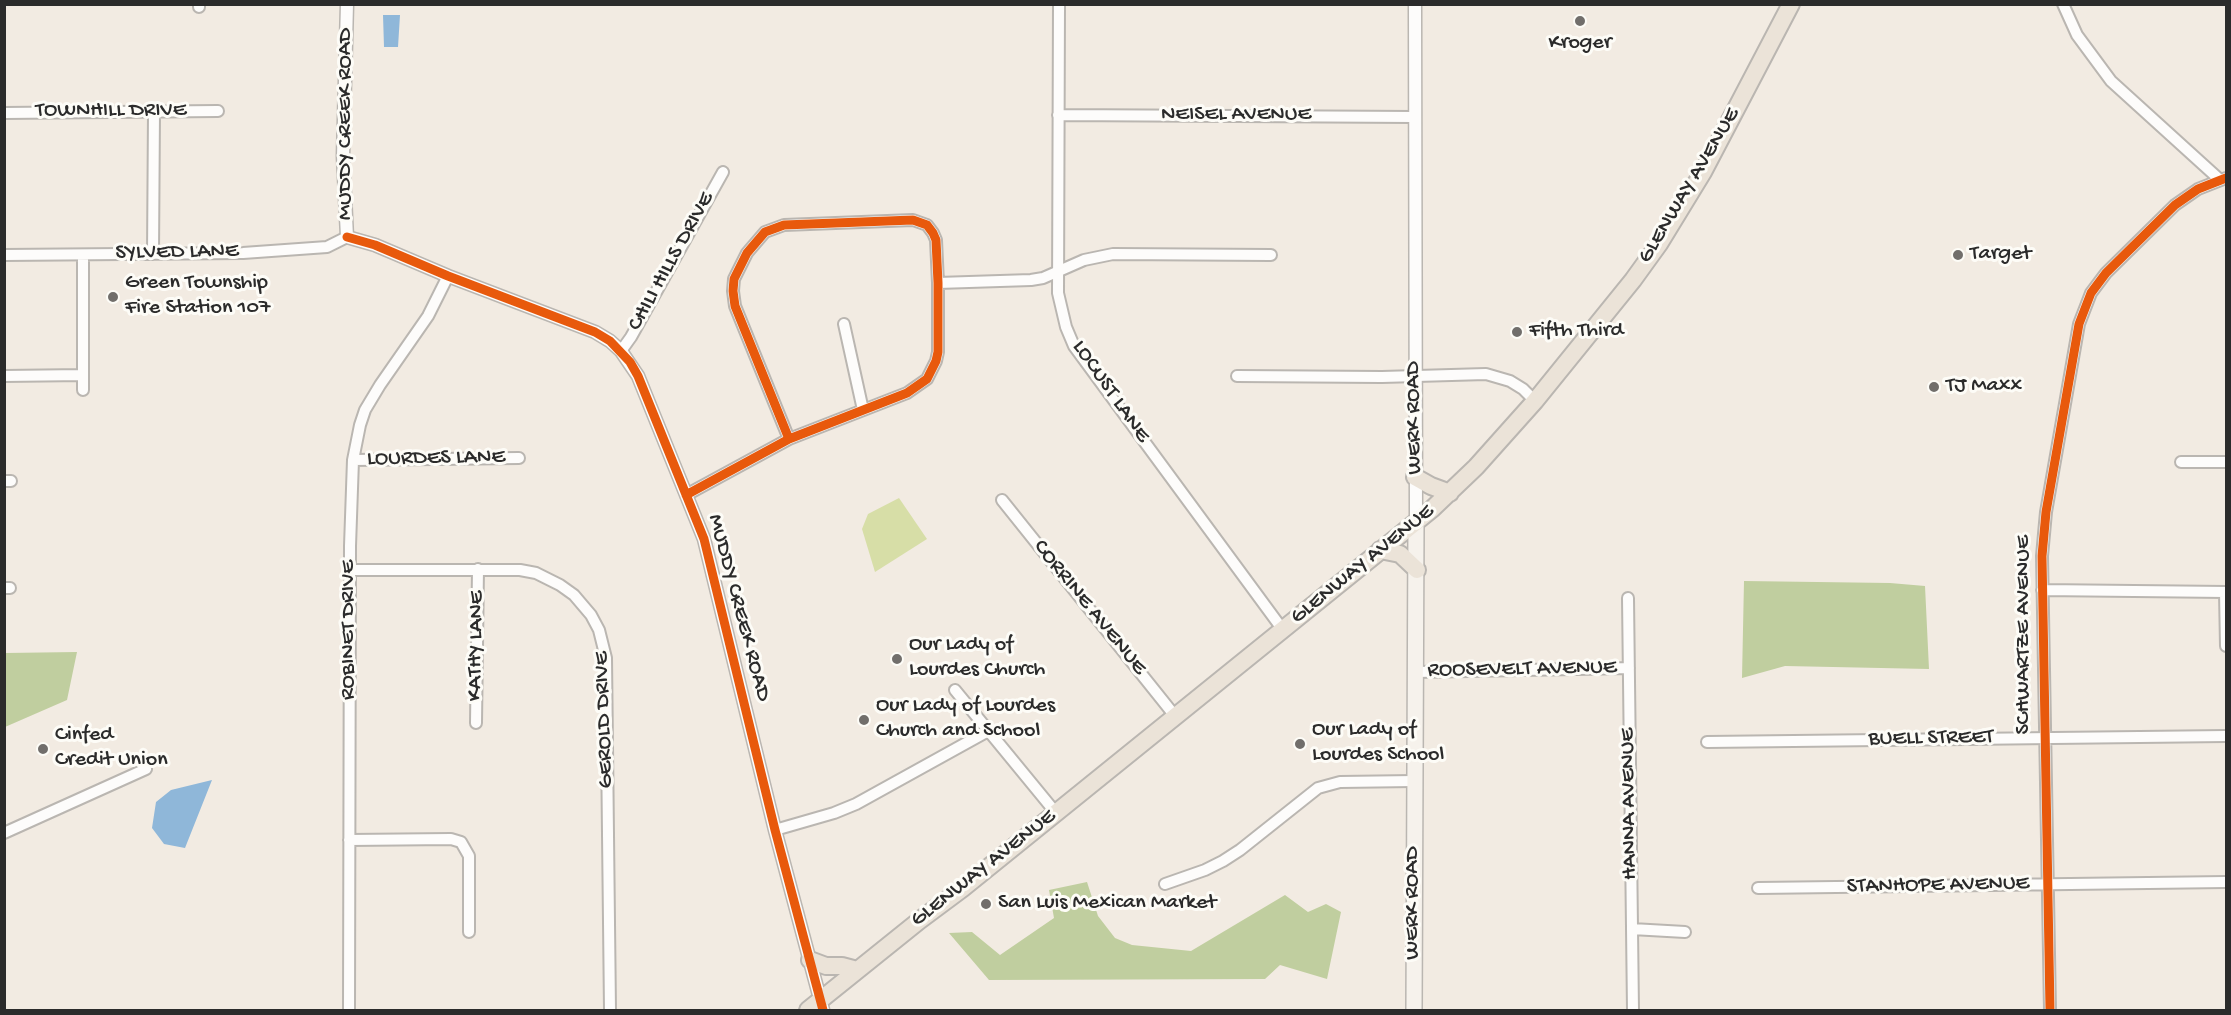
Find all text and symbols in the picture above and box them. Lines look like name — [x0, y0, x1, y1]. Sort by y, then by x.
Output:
marker: Kroger — [1573, 14, 1587, 28]
street label: MUDDY CREEK ROAD — [334, 28, 360, 220]
place label: Kroger — [1549, 31, 1611, 57]
street label: TOWNHILL DRIVE — [35, 99, 187, 125]
street label: NEISEL AVENUE — [1161, 103, 1311, 129]
street label: GLENWAY AVENUE — [1633, 103, 1747, 269]
street label: CHILI HILLS DRIVE — [623, 188, 721, 336]
street label: SYLVED LANE — [115, 239, 239, 267]
place label: Target — [1970, 242, 2031, 268]
marker: Target — [1951, 248, 1965, 262]
place label: Green Township Fire Station 107 — [125, 271, 270, 322]
marker: Green Township Fire Station 107 — [106, 290, 120, 304]
place label: Fifth Third — [1529, 319, 1624, 345]
marker: Fifth Third — [1510, 325, 1524, 339]
street label: LOCUST LANE — [1065, 336, 1155, 448]
street label: WERK ROAD — [1401, 361, 1429, 475]
place label: TJ Maxx — [1946, 374, 2022, 400]
marker: TJ Maxx — [1927, 380, 1941, 394]
street label: LOURDES LANE — [367, 445, 505, 473]
street label: GLENWAY AVENUE — [1286, 499, 1440, 631]
street label: MUDDY CREEK ROAD — [700, 512, 776, 704]
street label: CORRINE AVENUE — [1026, 535, 1152, 681]
street label: SCHWARTZE AVENUE — [2012, 535, 2038, 735]
street label: ROBINET DRIVE — [337, 560, 363, 700]
street label: KATHY LANE — [463, 590, 491, 702]
place label: Our Lady of Lourdes Church — [909, 633, 1045, 684]
street label: GEROLD DRIVE — [589, 651, 621, 789]
marker: Our Lady of Lourdes Church — [890, 652, 904, 666]
street label: ROOSEVELT AVENUE — [1427, 655, 1617, 685]
place label: Our Lady of Lourdes Church and School — [876, 694, 1055, 746]
marker: Our Lady of Lourdes Church and School — [857, 713, 871, 727]
place label: Our Lady of Lourdes School — [1312, 718, 1444, 770]
place label: Cinfed Credit Union — [55, 723, 168, 774]
street label: BUELL STREET — [1868, 725, 1994, 753]
street label: HANNA AVENUE — [1615, 728, 1645, 880]
marker: Our Lady of Lourdes School — [1293, 737, 1307, 751]
marker: Cinfed Credit Union — [36, 742, 50, 756]
street label: GLENWAY AVENUE — [906, 804, 1062, 934]
street label: WERK ROAD — [1401, 846, 1427, 960]
street label: STANHOPE AVENUE — [1847, 871, 2029, 901]
place label: San Luis Mexican Market — [998, 891, 1216, 917]
marker: San Luis Mexican Market — [979, 897, 993, 911]

